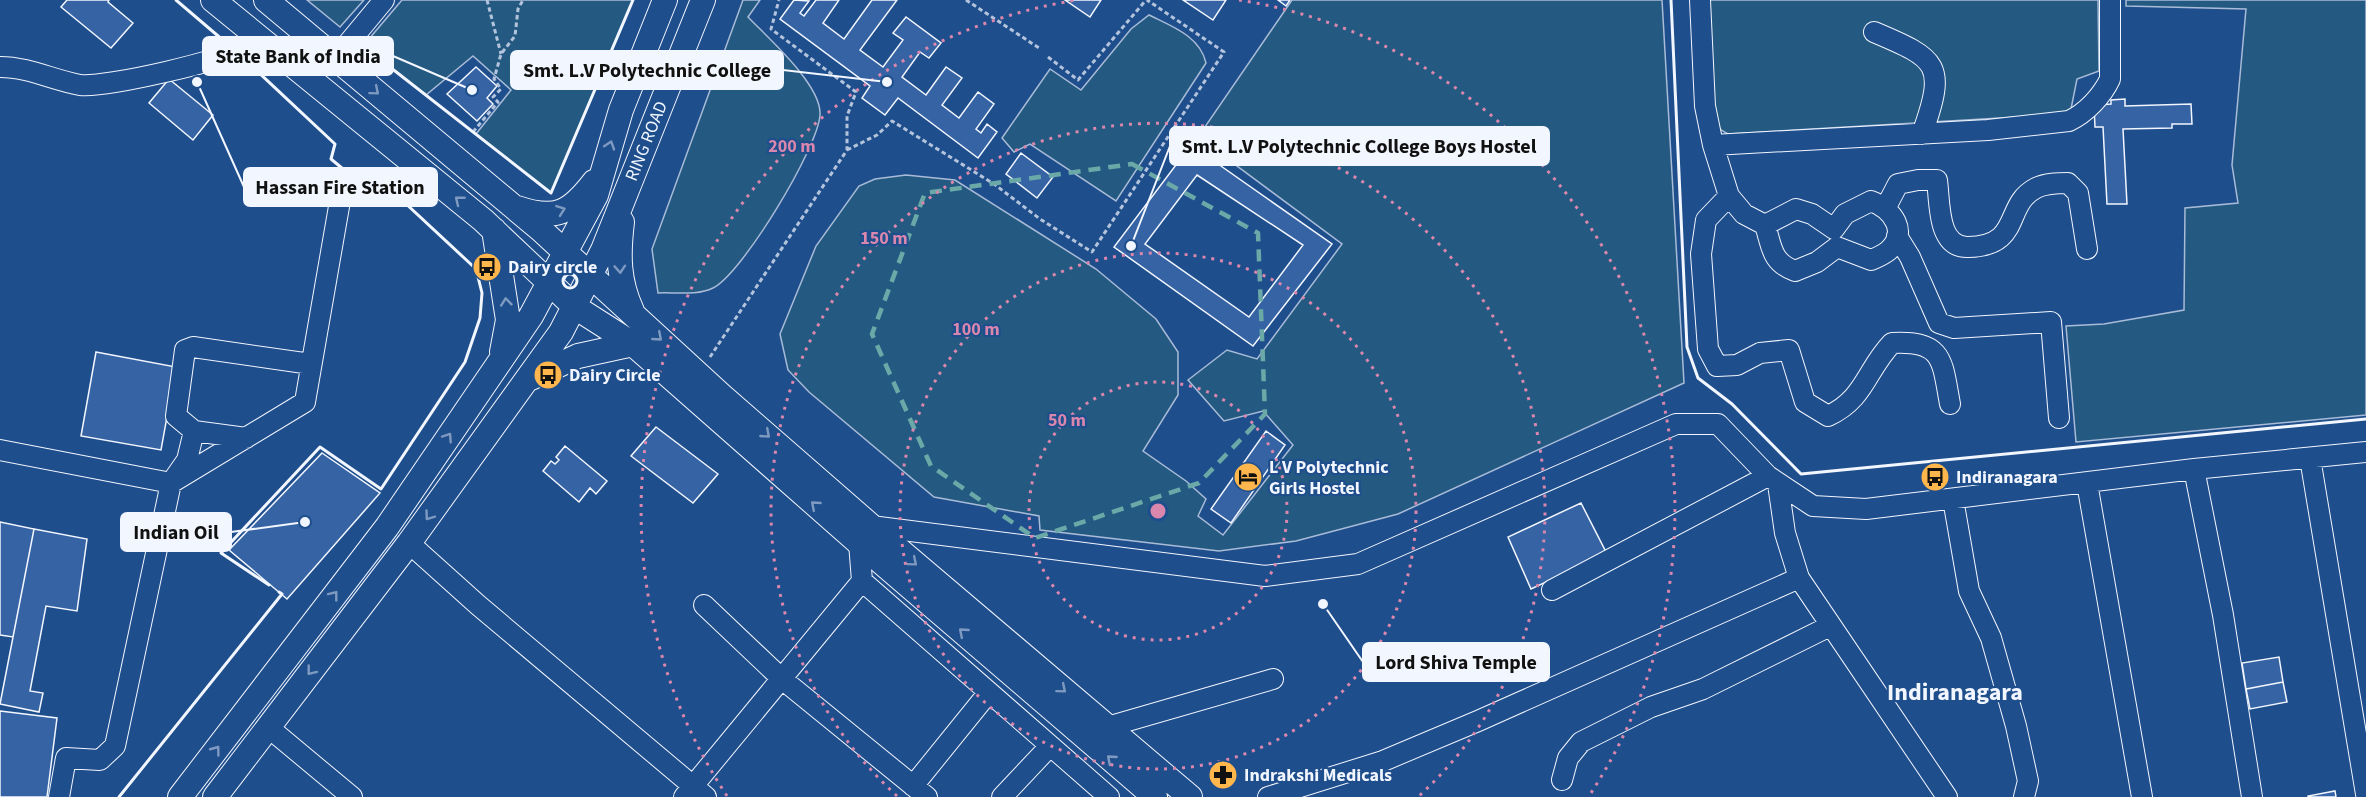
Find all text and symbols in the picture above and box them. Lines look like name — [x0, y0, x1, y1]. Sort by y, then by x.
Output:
callout: State Bank of India — [203, 37, 393, 75]
text: State Bank of India — [215, 43, 381, 71]
callout: Smt. L.V Polytechnic College — [511, 51, 783, 89]
text: Smt. L.V Polytechnic College — [523, 57, 771, 85]
one-way arrow — [368, 84, 379, 95]
street label: RING ROAD — [619, 97, 674, 185]
callout: Smt. L.V Polytechnic College Boys Hostel — [1170, 127, 1549, 165]
text: Smt. L.V Polytechnic College Boys Hostel — [1182, 133, 1537, 161]
text: 200 m — [768, 134, 816, 159]
one-way arrow — [602, 140, 615, 151]
callout: Hassan Fire Station — [244, 168, 437, 206]
text: Hassan Fire Station — [255, 174, 425, 202]
one-way arrow — [454, 197, 465, 208]
one-way arrow — [555, 204, 566, 217]
text: 150 m — [860, 226, 908, 251]
bus stop icon: Dairy circle — [471, 251, 503, 283]
place label: Dairy circle — [508, 255, 597, 280]
one-way arrow — [613, 265, 626, 274]
one-way arrow — [500, 298, 513, 307]
text: 100 m — [952, 317, 1000, 342]
one-way arrow — [651, 330, 662, 341]
bus stop icon: Dairy Circle — [532, 359, 564, 391]
place label: Dairy Circle — [569, 363, 660, 388]
text: 50 m — [1048, 408, 1086, 433]
one-way arrow — [759, 427, 770, 438]
one-way arrow — [441, 433, 452, 444]
place label: L V Polytechnic Girls Hostel — [1269, 455, 1389, 501]
hotel icon: L V Polytechnic Girls Hostel — [1232, 461, 1264, 493]
bus stop icon: Indiranagara — [1919, 461, 1951, 493]
place label: Indiranagara — [1956, 465, 2058, 490]
one-way arrow — [811, 501, 822, 512]
centre of rings — [1148, 501, 1168, 521]
one-way arrow — [425, 509, 436, 520]
callout: Indian Oil — [121, 513, 231, 551]
text: Indian Oil — [133, 519, 219, 547]
one-way arrow — [906, 555, 917, 566]
one-way arrow — [327, 591, 338, 602]
one-way arrow — [959, 628, 970, 639]
callout: Lord Shiva Temple — [1363, 643, 1549, 681]
text: Lord Shiva Temple — [1375, 649, 1537, 677]
one-way arrow — [307, 664, 318, 675]
district label: Indiranagara — [1887, 675, 2023, 710]
one-way arrow — [1055, 681, 1066, 692]
one-way arrow — [208, 746, 219, 757]
one-way arrow — [1107, 755, 1118, 766]
pharmacy icon: Indrakshi Medicals — [1207, 759, 1239, 791]
place label: Indrakshi Medicals — [1244, 763, 1392, 788]

